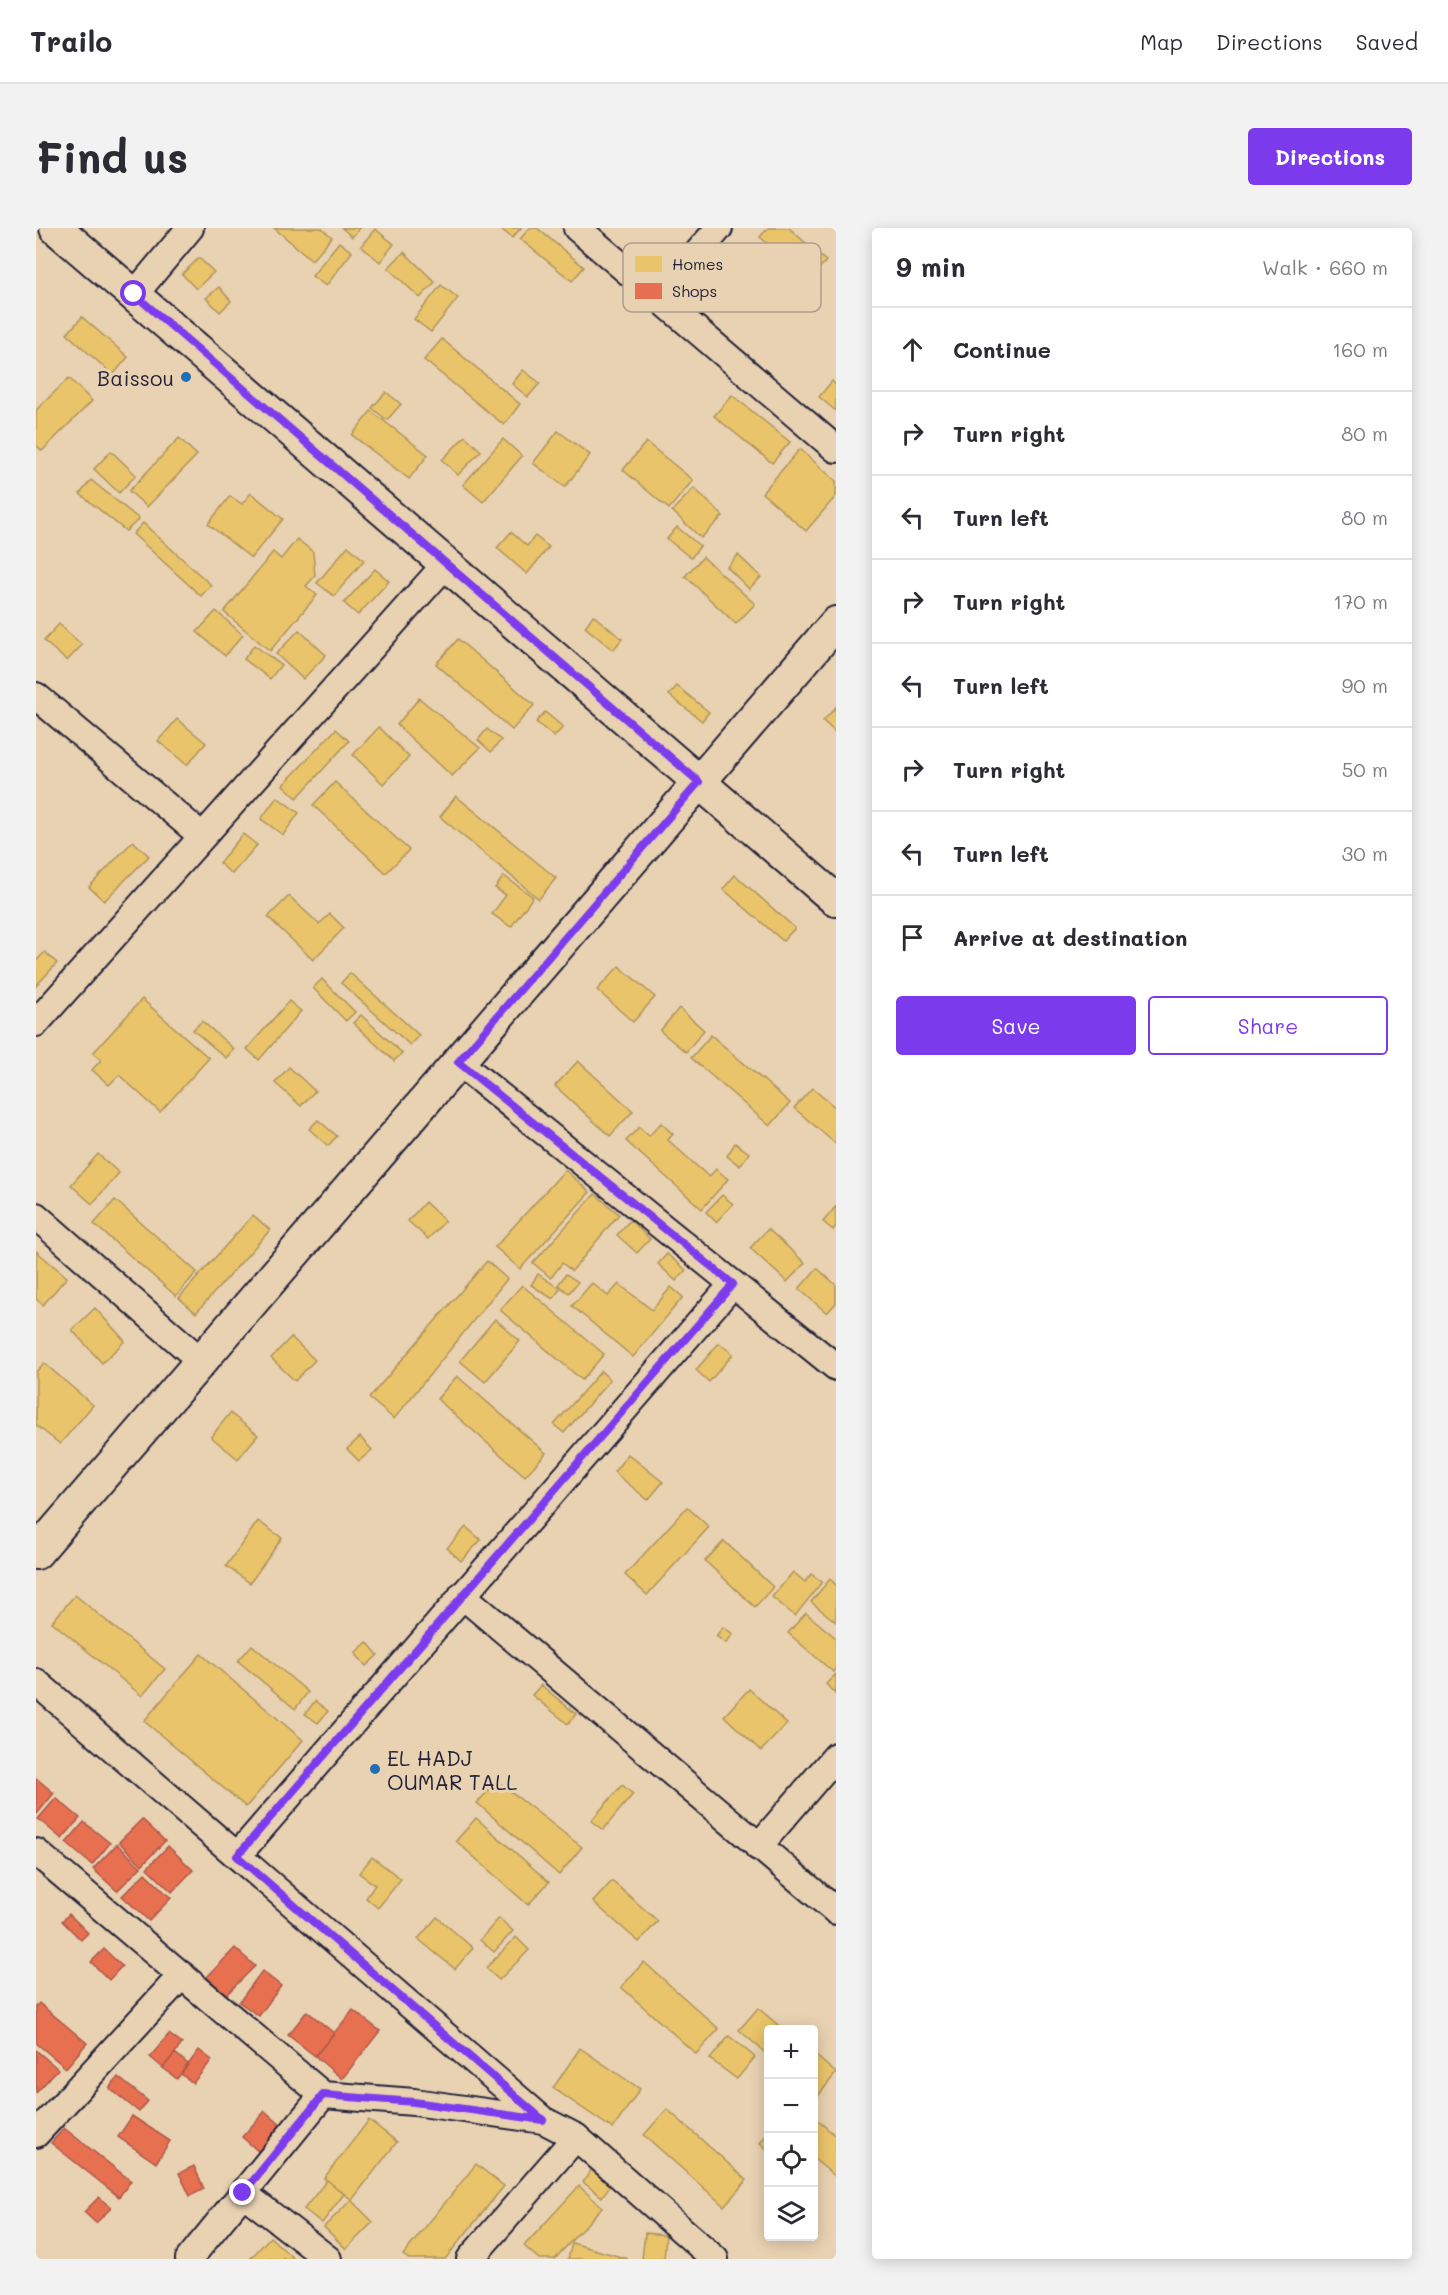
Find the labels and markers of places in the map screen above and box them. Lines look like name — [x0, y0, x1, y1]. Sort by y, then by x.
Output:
place label: Baissou — [97, 364, 174, 391]
marker: Baissou — [179, 370, 193, 384]
place label: EL HADJ OUMAR TALL — [387, 1744, 517, 1795]
marker: EL HADJ OUMAR TALL — [368, 1762, 382, 1776]

